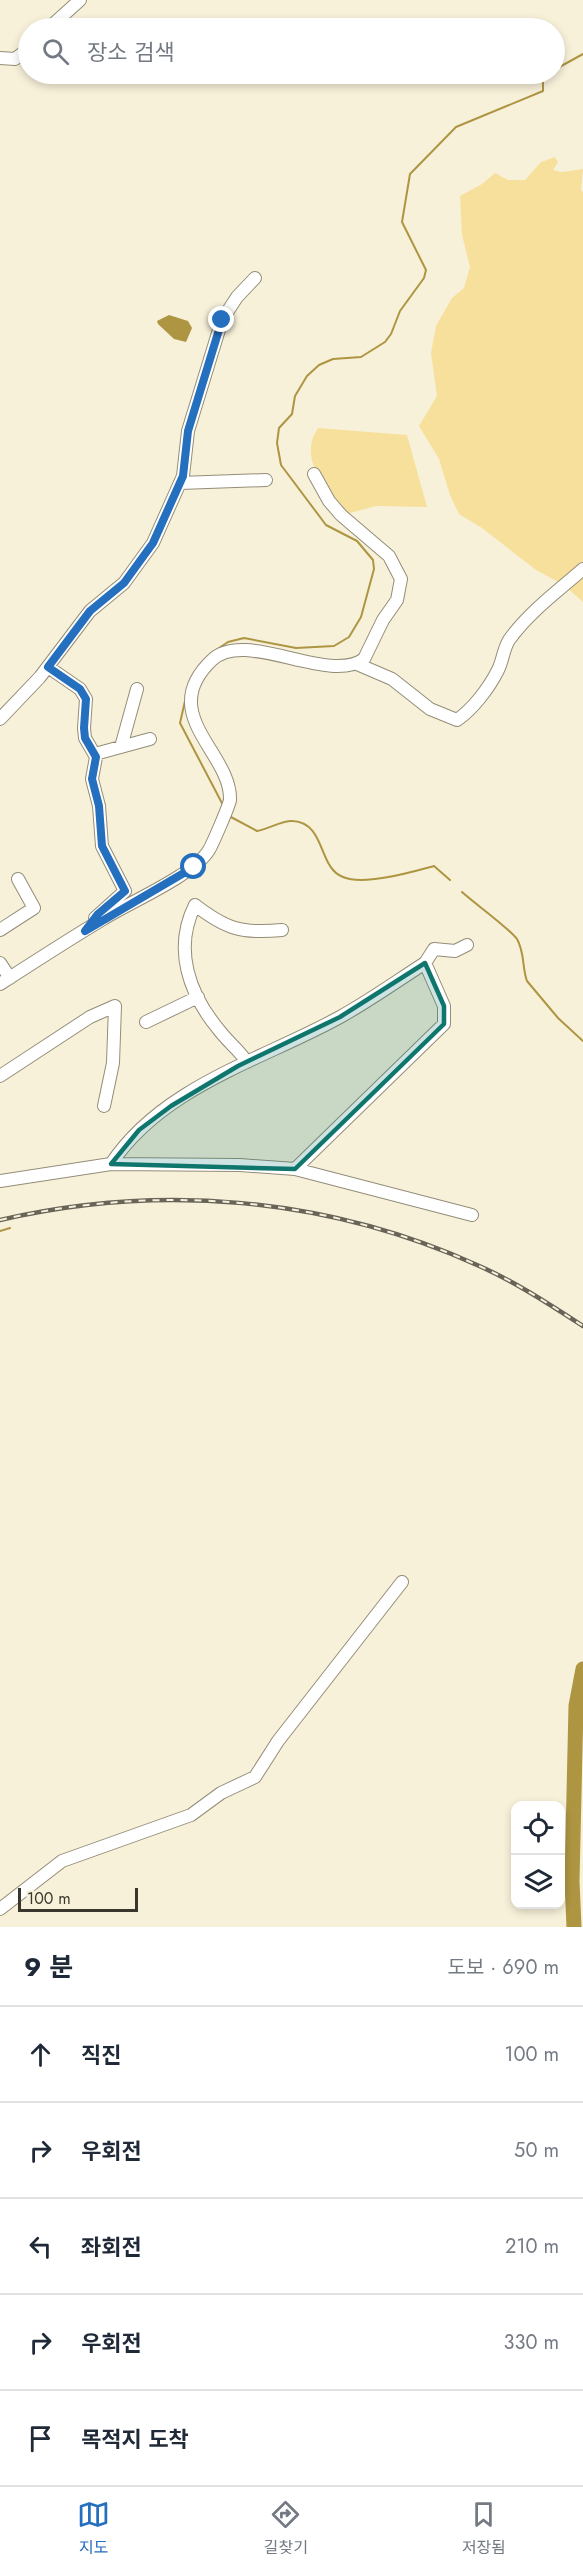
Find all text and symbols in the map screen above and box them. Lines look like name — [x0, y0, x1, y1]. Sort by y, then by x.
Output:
search box — [18, 18, 565, 84]
icon: search — [39, 35, 72, 68]
text: 장소 검색 — [87, 36, 175, 68]
route end — [208, 306, 234, 332]
route start — [180, 853, 206, 879]
map controls — [511, 1801, 565, 1909]
button: locate — [511, 1801, 565, 1855]
button: layers — [511, 1855, 565, 1909]
scale bar — [18, 1885, 138, 1912]
text: 100 m — [27, 1887, 71, 1910]
text: 9 분 — [24, 1948, 73, 1986]
text: 도보 · 690 m — [448, 1953, 559, 1982]
icon: ahead — [24, 2038, 57, 2071]
text: 직진 — [81, 2039, 121, 2071]
text: 100 m — [504, 2040, 559, 2069]
icon: right — [24, 2134, 57, 2167]
text: 우회전 — [81, 2135, 142, 2167]
text: 50 m — [514, 2136, 559, 2165]
icon: left — [24, 2230, 57, 2263]
text: 좌회전 — [81, 2231, 142, 2263]
text: 210 m — [505, 2232, 559, 2261]
icon: right — [24, 2326, 57, 2359]
text: 우회전 — [81, 2327, 142, 2359]
text: 330 m — [504, 2328, 559, 2357]
icon: arrive — [24, 2422, 57, 2455]
text: 목적지 도착 — [81, 2423, 189, 2455]
tab: 지도 — [77, 2498, 110, 2559]
tab: 길찾기 — [264, 2498, 308, 2559]
tab: 저장됨 — [462, 2498, 506, 2559]

